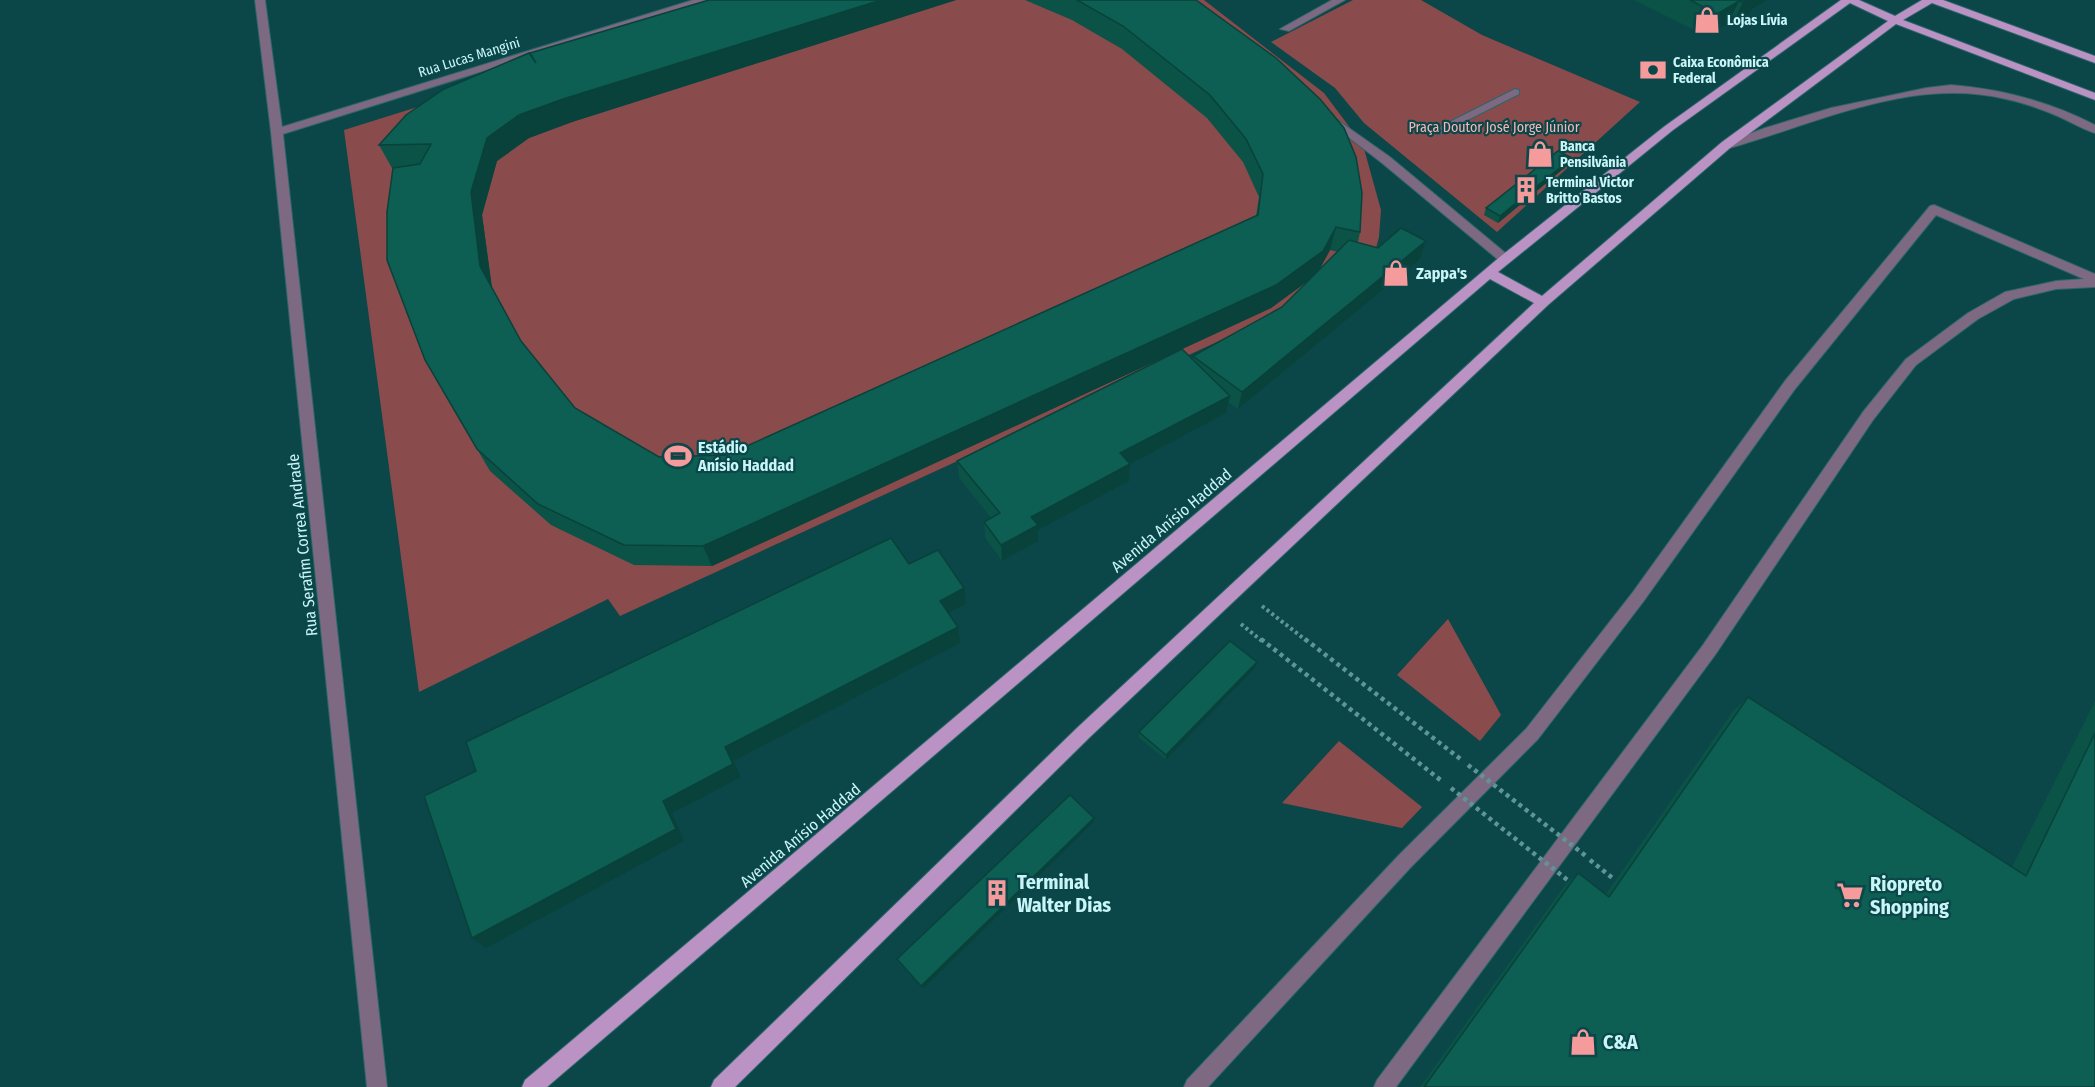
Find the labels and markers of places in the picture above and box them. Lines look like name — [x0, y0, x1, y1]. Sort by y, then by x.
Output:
shop icon: Lojas Lívia — [1692, 5, 1722, 35]
place label: Lojas Lívia — [1727, 12, 1787, 29]
place label: Caixa Econômica Federal — [1673, 54, 1769, 87]
bank icon: Caixa Econômica Federal — [1638, 55, 1668, 85]
place label: Banca Pensilvânia — [1560, 138, 1626, 171]
shop icon: Banca Pensilvânia — [1525, 139, 1555, 169]
place label: Terminal Victor Britto Bastos — [1546, 174, 1635, 207]
building icon: Terminal Victor Britto Bastos — [1511, 175, 1541, 205]
shop icon: Zappa's — [1381, 258, 1411, 288]
place label: Zappa's — [1416, 264, 1467, 283]
place label: Estádio Anísio Haddad — [697, 438, 794, 475]
sports icon: Estádio Anísio Haddad — [663, 441, 693, 471]
place label: Terminal Walter Dias — [1017, 870, 1111, 917]
place label: Riopreto Shopping — [1870, 872, 1949, 919]
building icon: Terminal Walter Dias — [982, 878, 1012, 908]
supermarket icon: Riopreto Shopping — [1835, 880, 1865, 910]
shop icon: C&A — [1568, 1027, 1598, 1057]
place label: C&A — [1603, 1030, 1639, 1054]

